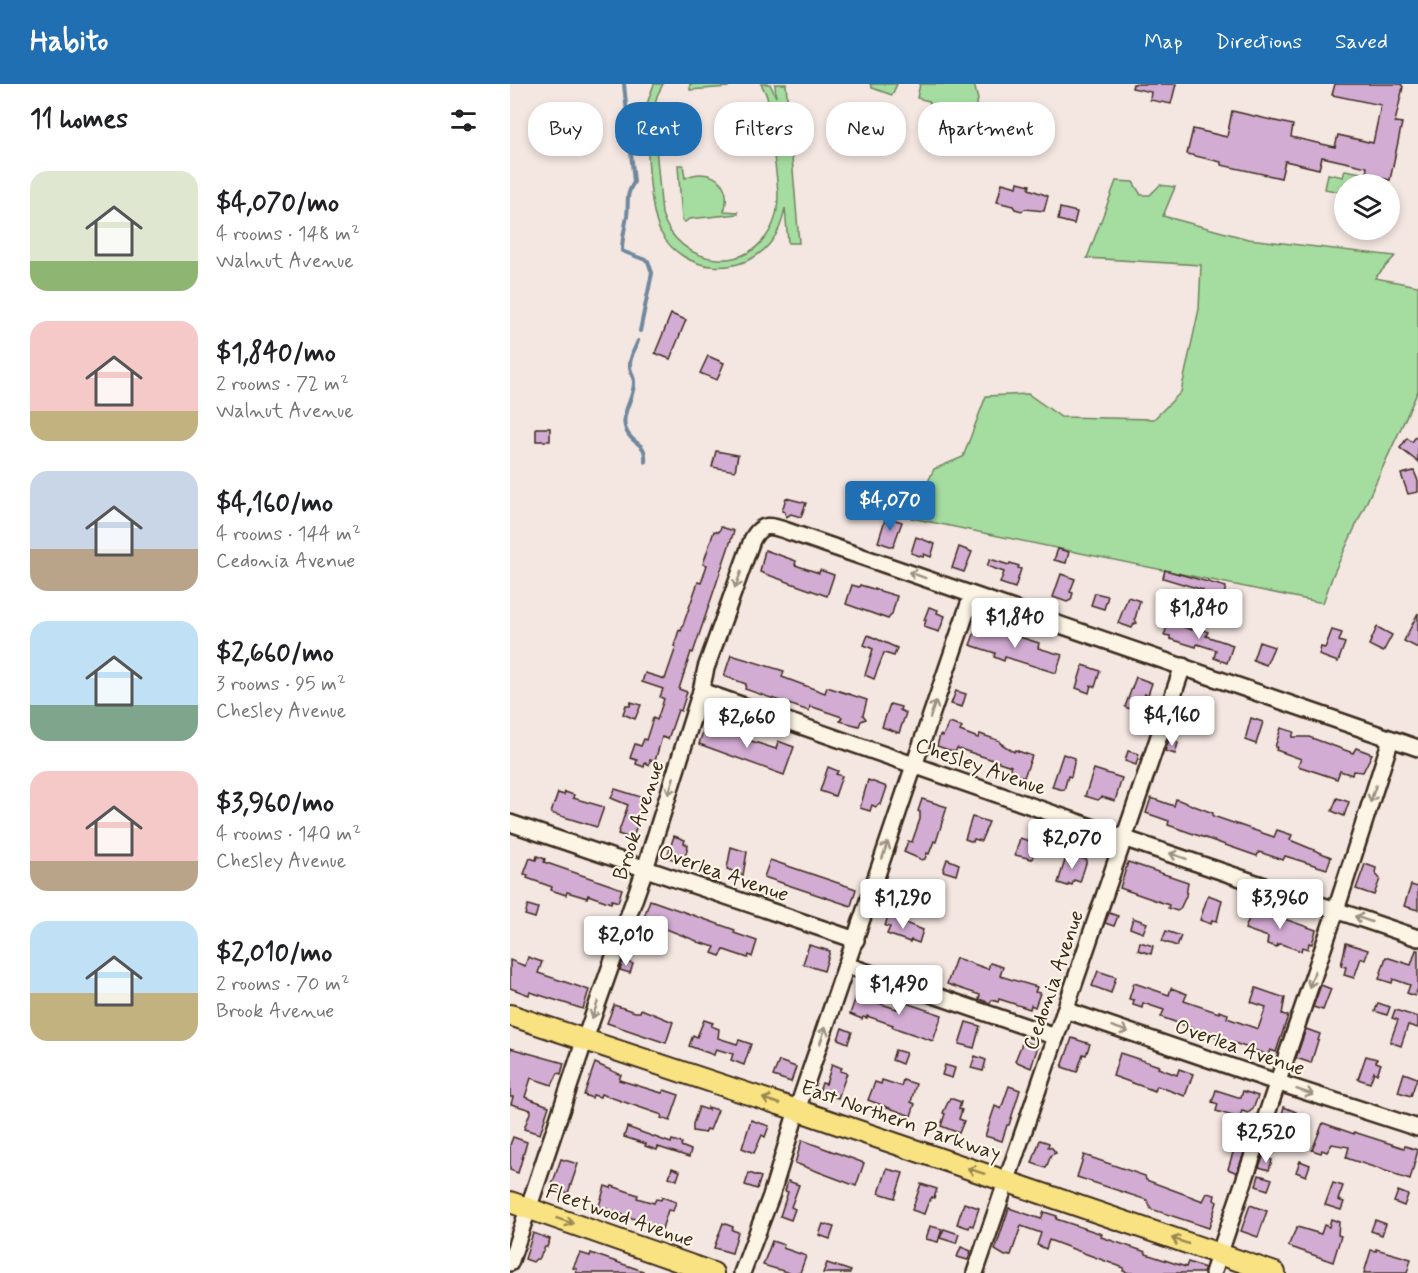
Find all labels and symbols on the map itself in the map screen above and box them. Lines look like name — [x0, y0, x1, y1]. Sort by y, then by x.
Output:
pin: $4,070 — [841, 481, 939, 532]
one-way arrow — [908, 568, 927, 579]
one-way arrow — [731, 571, 742, 589]
pin: $1,840 — [1150, 589, 1248, 640]
pin: $1,840 — [966, 598, 1064, 649]
pin: $4,160 — [1123, 696, 1221, 747]
pin: $2,660 — [698, 698, 796, 749]
one-way arrow — [928, 701, 939, 719]
street label: Chesley Avenue — [911, 731, 1050, 802]
street label: Brook Avenue — [606, 757, 671, 884]
one-way arrow — [665, 776, 676, 795]
one-way arrow — [1367, 784, 1378, 803]
pin: $2,070 — [1023, 819, 1121, 870]
street label: Overlea Avenue — [655, 839, 792, 909]
one-way arrow — [881, 841, 892, 860]
one-way arrow — [1169, 850, 1188, 861]
pin: $1,290 — [854, 879, 952, 930]
pin: $3,960 — [1231, 879, 1329, 930]
street label: Cedonia Avenue — [1017, 907, 1091, 1054]
one-way arrow — [1354, 912, 1373, 923]
pin: $2,010 — [577, 916, 675, 967]
pin: $1,490 — [850, 965, 948, 1016]
one-way arrow — [1305, 969, 1316, 988]
one-way arrow — [588, 1000, 599, 1019]
street label: Overlea Avenue — [1171, 1013, 1308, 1083]
one-way arrow — [1110, 1024, 1129, 1035]
one-way arrow — [818, 1026, 829, 1045]
street label: East Northern Parkway — [797, 1074, 1004, 1168]
one-way arrow — [1295, 1087, 1314, 1098]
one-way arrow — [762, 1095, 781, 1106]
pin: $2,520 — [1217, 1113, 1315, 1164]
one-way arrow — [967, 1164, 985, 1175]
street label: Fleetwood Avenue — [542, 1178, 697, 1254]
one-way arrow — [555, 1217, 574, 1228]
one-way arrow — [1171, 1234, 1190, 1245]

